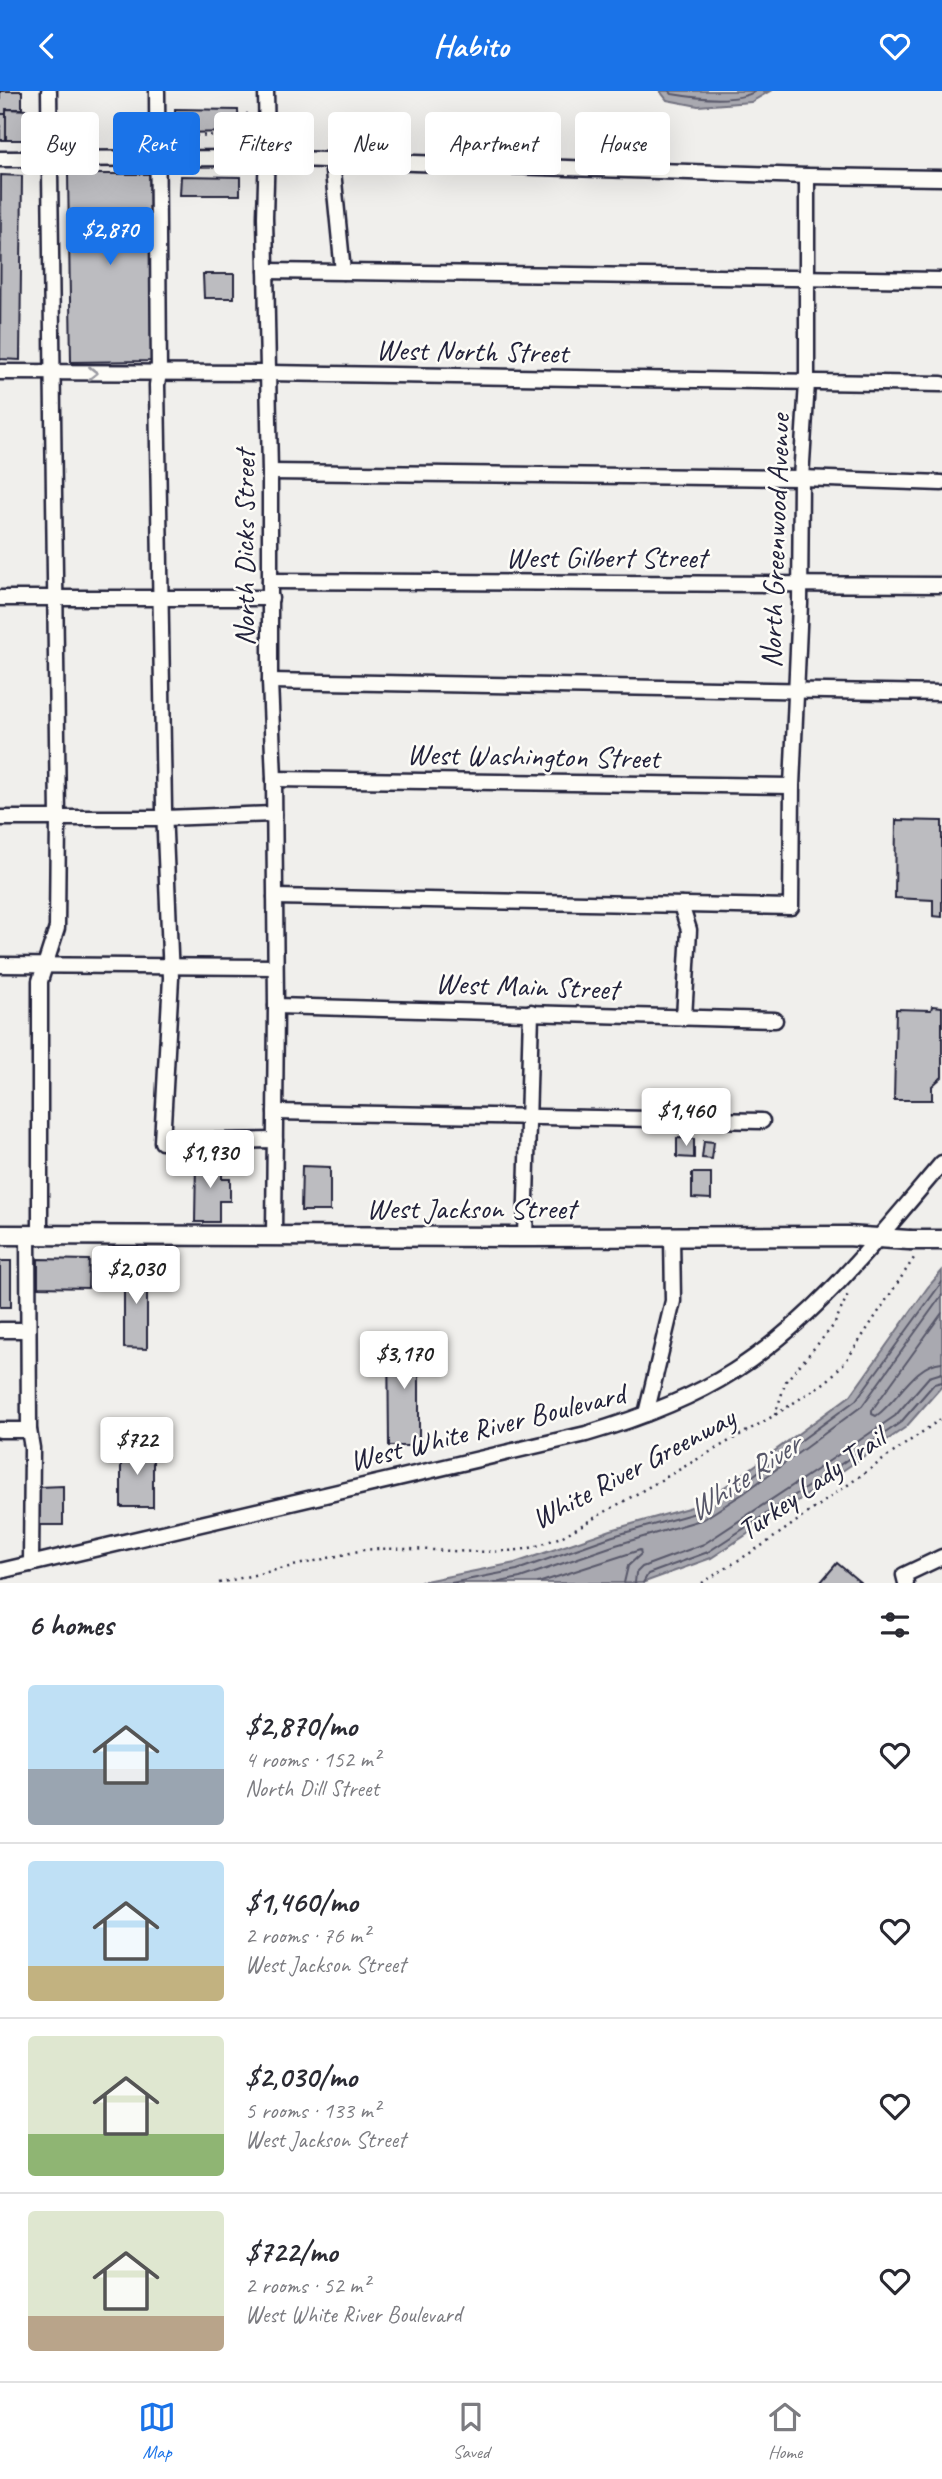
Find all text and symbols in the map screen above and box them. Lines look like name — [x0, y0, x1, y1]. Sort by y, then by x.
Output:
text: Habito — [433, 25, 509, 66]
icon: back — [28, 27, 66, 65]
icon: heart — [876, 27, 914, 65]
chip: Buy — [21, 112, 99, 175]
chip: Rent — [113, 112, 200, 175]
chip: Filters — [214, 112, 314, 175]
chip: New — [328, 112, 411, 175]
chip: Apartment — [425, 112, 561, 175]
chip: House — [575, 112, 670, 175]
pin: $2,870 — [53, 207, 167, 267]
text: $2,870 — [82, 215, 138, 244]
street label: West North Street — [375, 330, 572, 372]
one-way arrow — [88, 365, 98, 381]
street label: North Greenwood Avenue — [752, 411, 798, 668]
street label: North Dicks Street — [225, 446, 263, 646]
street label: West Gilbert Street — [506, 538, 710, 576]
street label: West Washington Street — [406, 735, 663, 777]
street label: West Main Street — [435, 964, 623, 1008]
pin: $1,460 — [629, 1089, 743, 1148]
text: $1,460 — [658, 1096, 714, 1125]
pin: $1,930 — [153, 1131, 267, 1190]
text: $1,930 — [182, 1138, 238, 1167]
street label: West Jackson Street — [366, 1189, 580, 1227]
pin: $2,030 — [79, 1247, 193, 1306]
text: $2,030 — [108, 1254, 164, 1283]
pin: $3,170 — [347, 1331, 461, 1391]
text: $3,170 — [376, 1339, 432, 1368]
street label: West White River Boulevard — [345, 1373, 633, 1480]
street label: White River Greenway — [525, 1398, 743, 1538]
street label: Turkey Lady Trail — [730, 1416, 896, 1549]
pin: $722 — [96, 1417, 178, 1477]
water label: White River — [679, 1422, 812, 1530]
text: $722 — [116, 1425, 158, 1454]
text: 6 homes — [28, 1606, 113, 1644]
icon: filters — [876, 1606, 914, 1644]
text: $2,870/mo — [245, 1707, 357, 1745]
icon: home — [84, 1713, 168, 1797]
icon: heart — [876, 1736, 914, 1774]
text: 4 rooms · 152 m² — [245, 1745, 380, 1774]
text: North Dill Street — [245, 1774, 379, 1803]
text: $1,460/mo — [245, 1883, 358, 1921]
icon: home — [84, 1889, 168, 1973]
icon: heart — [876, 1912, 914, 1950]
text: 2 rooms · 76 m² — [245, 1921, 369, 1950]
text: West Jackson Street — [245, 1950, 406, 1979]
text: $2,030/mo — [245, 2058, 357, 2096]
icon: home — [84, 2064, 168, 2148]
icon: heart — [876, 2087, 914, 2125]
text: 5 rooms · 133 m² — [245, 2096, 380, 2125]
text: West Jackson Street — [245, 2125, 406, 2154]
text: $722/mo — [245, 2233, 337, 2271]
icon: home — [84, 2239, 168, 2323]
icon: heart — [876, 2262, 914, 2300]
text: 2 rooms · 52 m² — [245, 2271, 369, 2300]
text: West White River Boulevard — [245, 2300, 461, 2329]
tab: Map — [138, 2398, 176, 2464]
tab: Saved — [452, 2398, 490, 2464]
tab: Home — [766, 2398, 804, 2464]

